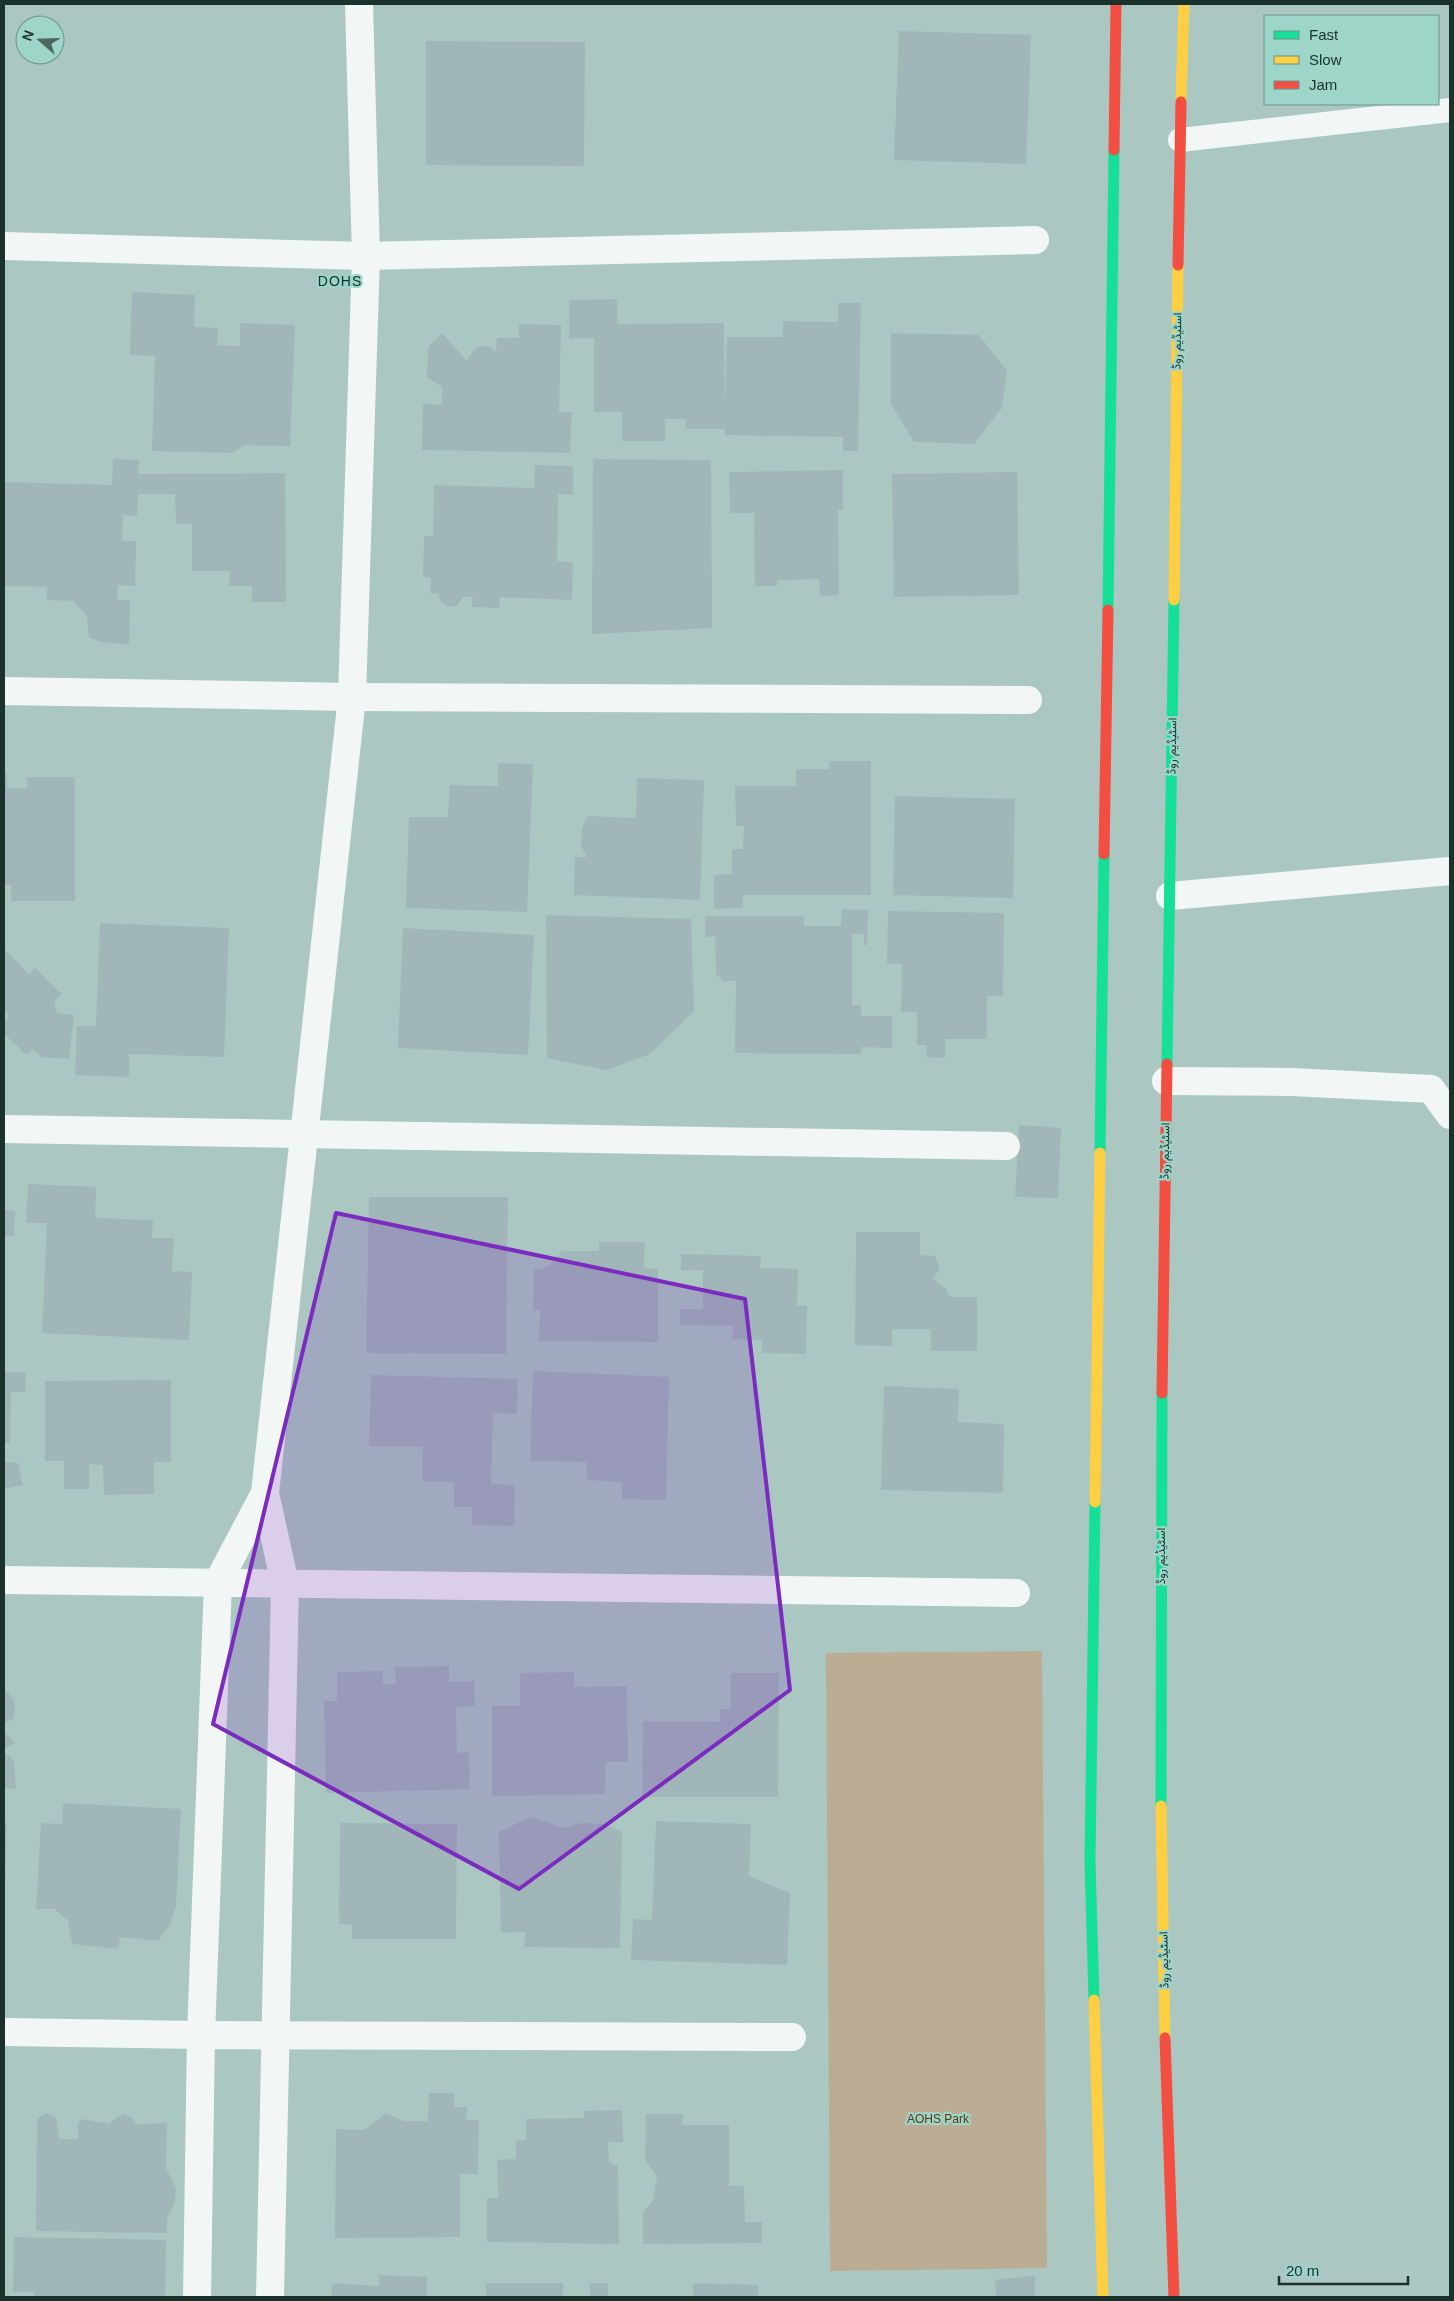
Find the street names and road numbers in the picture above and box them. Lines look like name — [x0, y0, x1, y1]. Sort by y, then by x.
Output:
street label: اسٹیڈیم روڈ — [1170, 313, 1185, 369]
street label: اسٹیڈیم روڈ — [1165, 718, 1180, 774]
street label: اسٹیڈیم روڈ — [1158, 1123, 1173, 1179]
street label: اسٹیڈیم روڈ — [1154, 1528, 1169, 1584]
street label: اسٹیڈیم روڈ — [1157, 1932, 1172, 1988]

